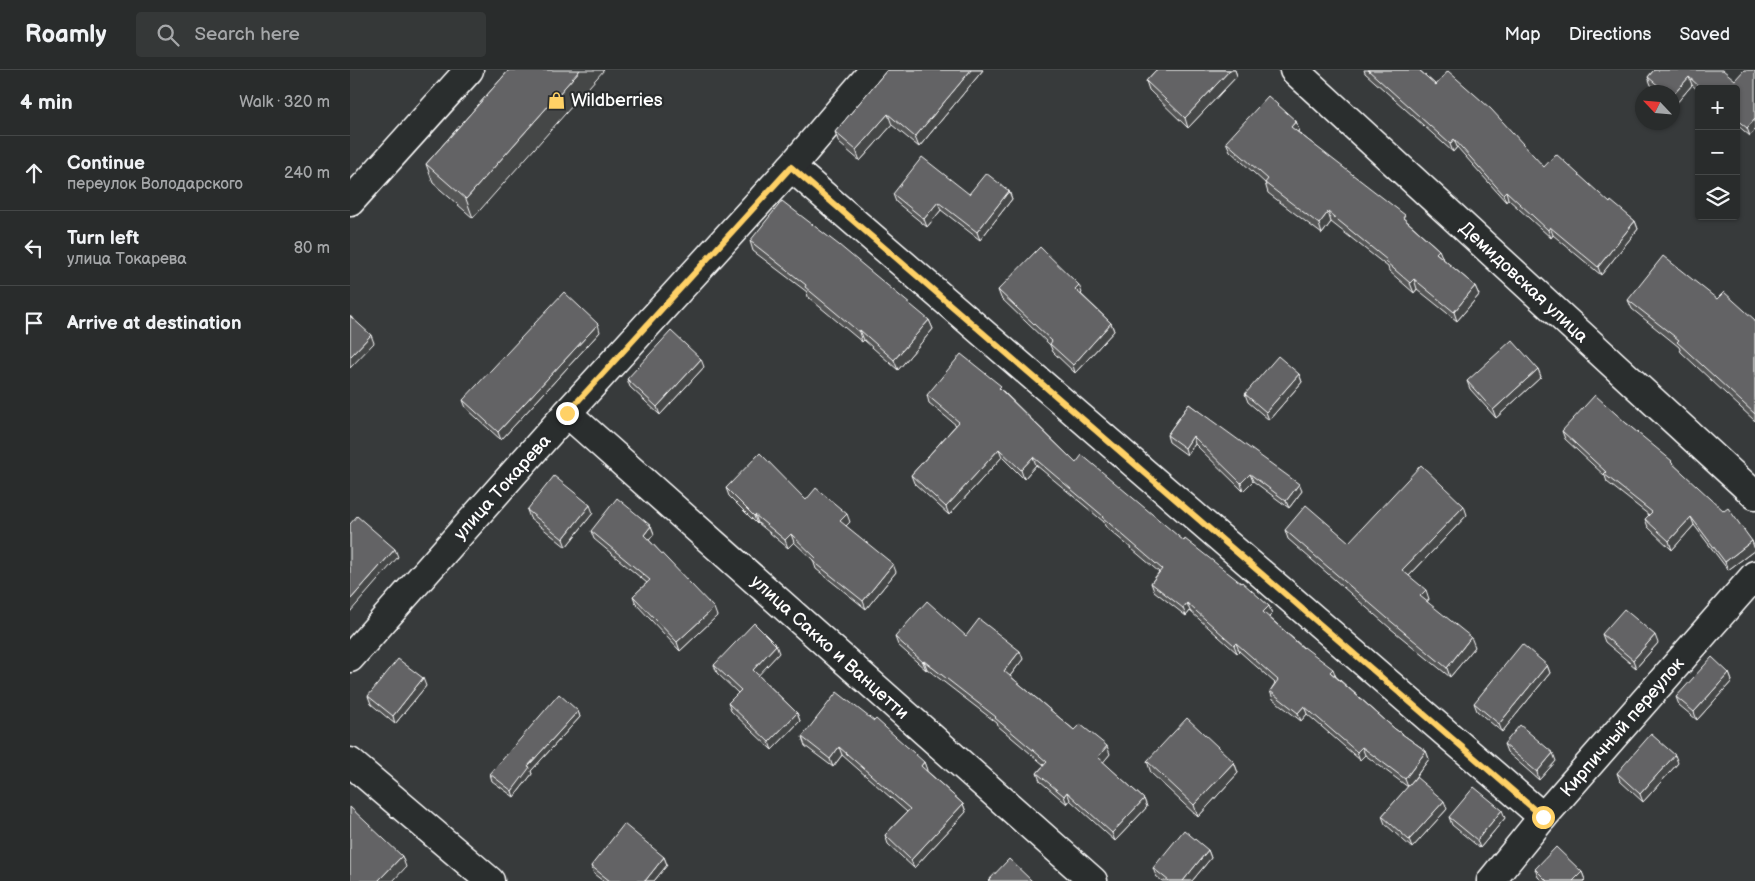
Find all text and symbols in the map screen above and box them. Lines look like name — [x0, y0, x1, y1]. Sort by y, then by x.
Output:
search box — [136, 12, 486, 57]
text: Roamly — [25, 20, 106, 49]
icon: search — [154, 21, 182, 49]
text: Search here — [194, 23, 300, 46]
text: Map — [1505, 24, 1541, 45]
text: Directions — [1569, 24, 1651, 45]
text: Saved — [1679, 24, 1730, 45]
north arrow — [1635, 85, 1680, 130]
map controls — [1695, 85, 1740, 220]
button: + — [1695, 85, 1740, 130]
text: 4 min — [20, 90, 73, 115]
shop icon: Wildberries — [547, 90, 567, 110]
place label: Wildberries — [571, 90, 663, 111]
text: Walk · 320 m — [239, 93, 330, 112]
button: − — [1695, 130, 1740, 175]
text: Continue — [67, 152, 145, 175]
icon: ahead — [20, 159, 48, 187]
text: 240 m — [284, 164, 330, 183]
text: переулок Володарского — [67, 175, 243, 194]
button: layers — [1695, 175, 1740, 220]
street label: Демидовская улица — [1455, 217, 1592, 348]
text: Turn left — [67, 227, 139, 250]
icon: left — [20, 234, 48, 262]
text: 80 m — [294, 239, 330, 258]
text: улица Токарева — [67, 250, 187, 269]
icon: arrive — [20, 309, 48, 337]
text: Arrive at destination — [67, 312, 242, 335]
route end — [556, 402, 579, 425]
street label: улица Токарева — [450, 430, 555, 544]
street label: улица Сакко и Ванцетти — [746, 571, 913, 724]
street label: Кирпичный переулок — [1556, 653, 1689, 801]
route start — [1532, 806, 1555, 829]

